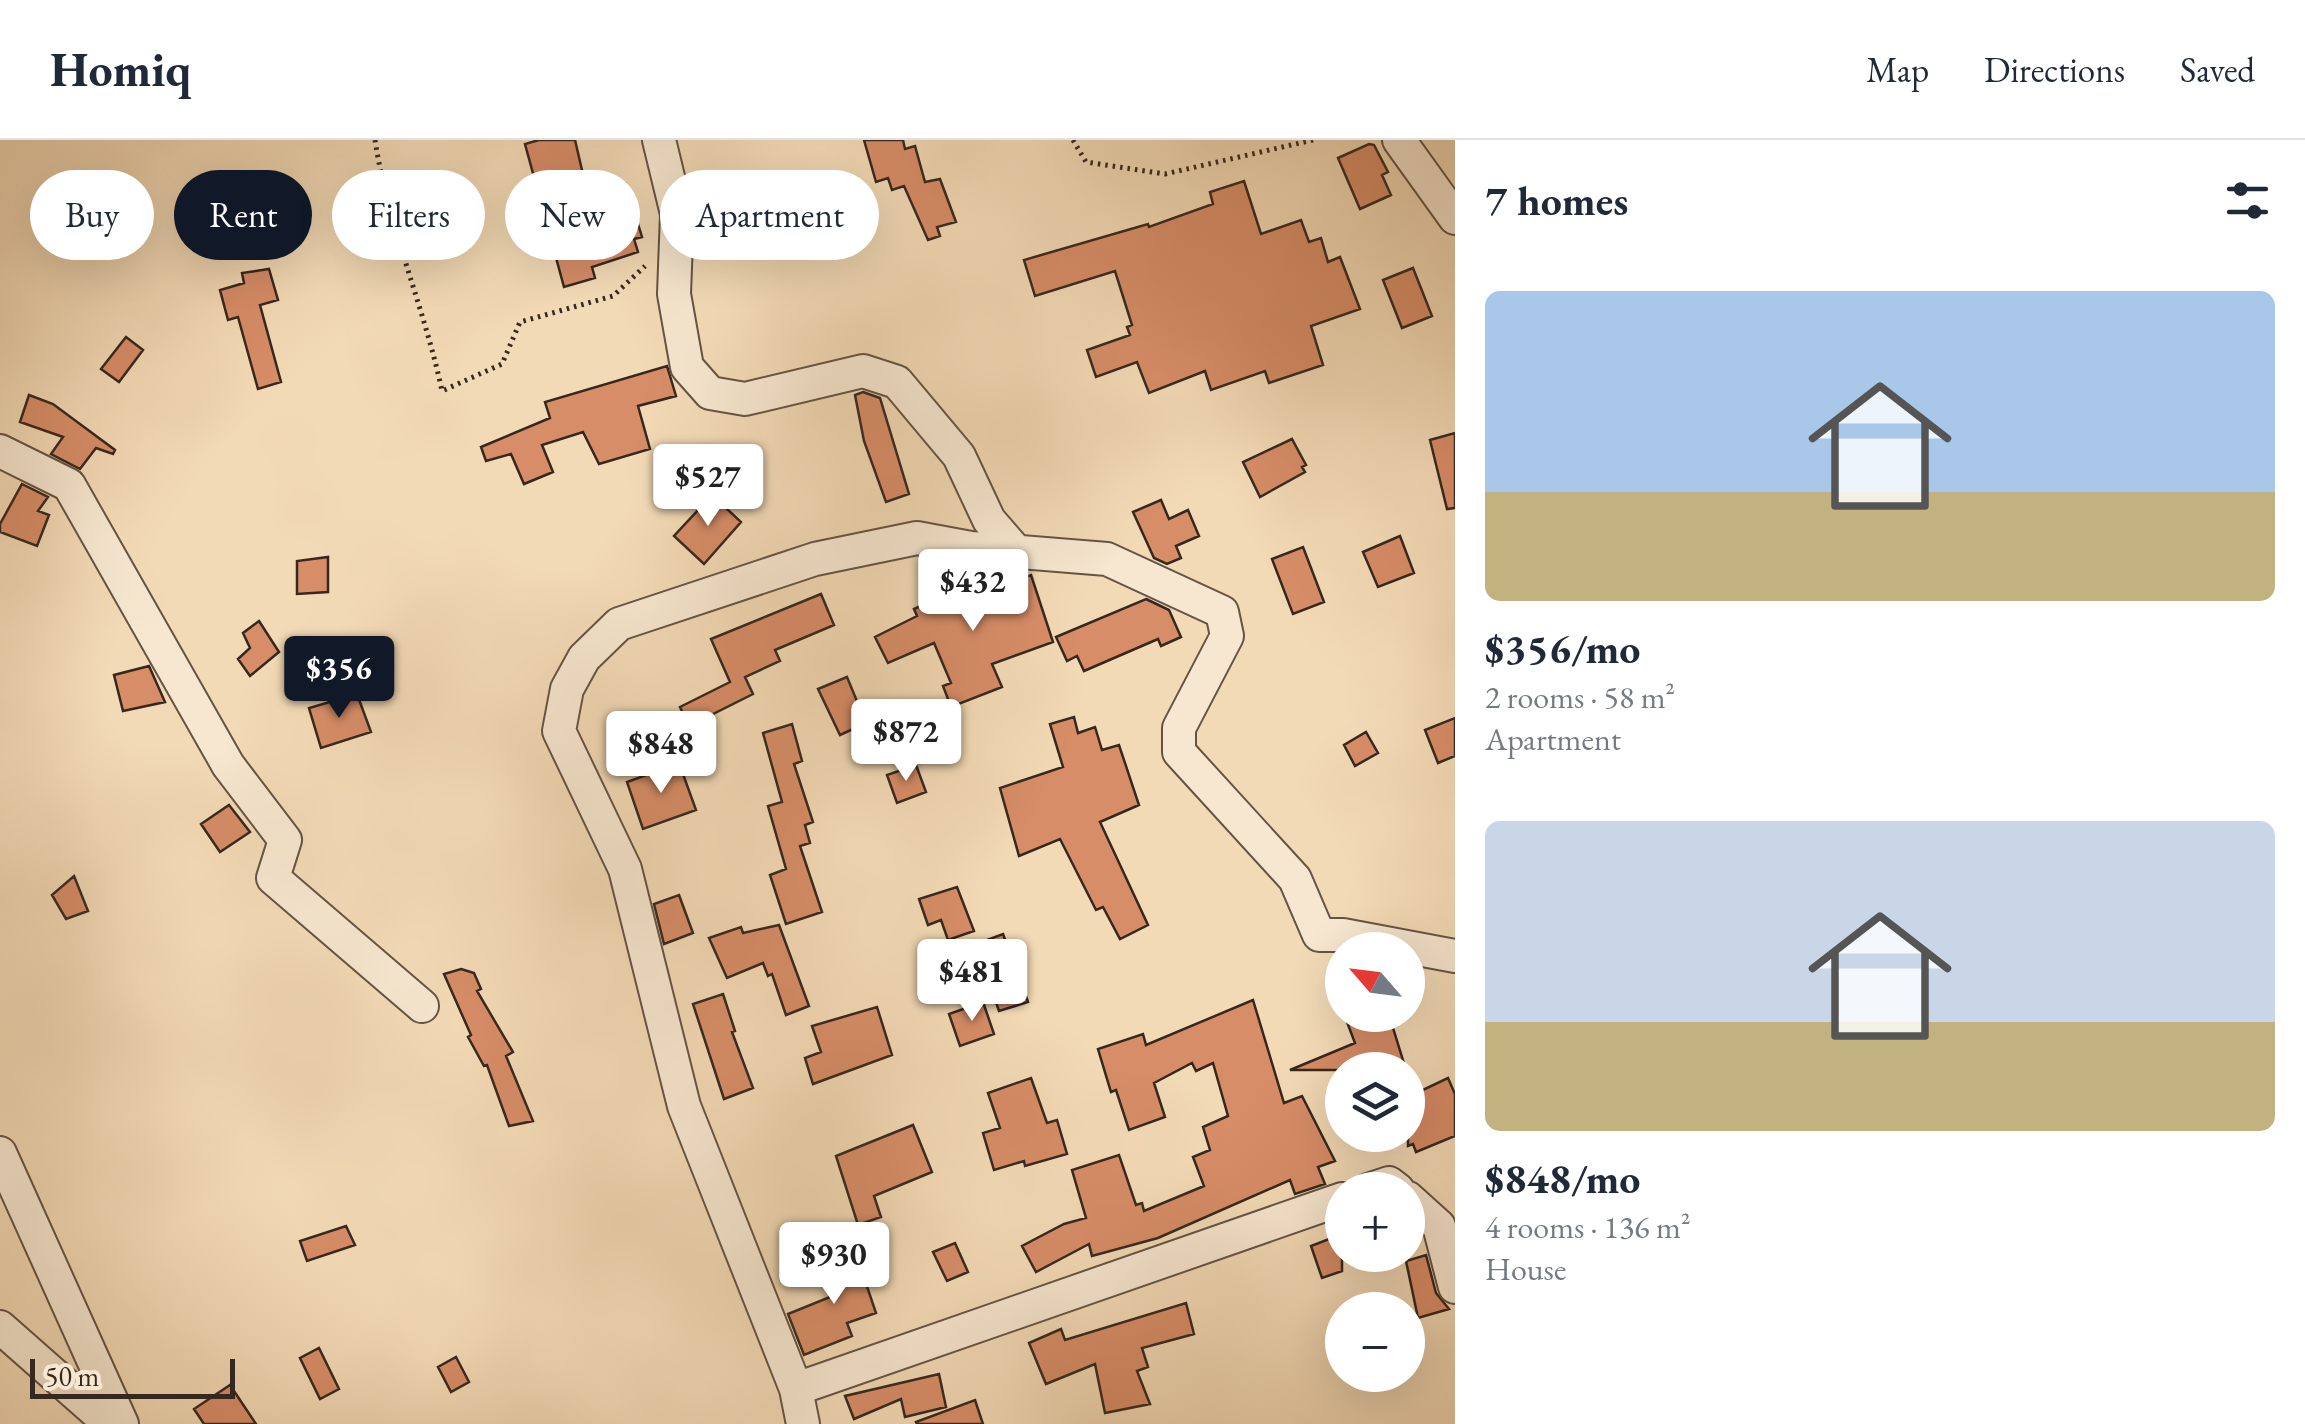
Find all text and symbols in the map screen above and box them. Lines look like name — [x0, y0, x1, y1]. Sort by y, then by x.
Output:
text: Homiq — [50, 38, 191, 100]
text: Map — [1866, 47, 1929, 92]
text: Directions — [1984, 47, 2125, 92]
text: Saved — [2180, 47, 2255, 92]
chip: Buy — [30, 170, 154, 260]
chip: Rent — [174, 170, 312, 260]
chip: Filters — [332, 170, 485, 260]
chip: New — [505, 170, 640, 260]
chip: Apartment — [660, 170, 879, 260]
text: 7 homes — [1485, 173, 1628, 228]
icon: filters — [2220, 173, 2275, 228]
icon: home — [1790, 356, 1970, 536]
pin: $527 — [649, 444, 767, 529]
text: $527 — [675, 455, 741, 497]
pin: $432 — [914, 549, 1032, 634]
text: $432 — [940, 560, 1006, 602]
text: $356/mo — [1485, 621, 1641, 676]
pin: $356 — [280, 636, 398, 721]
text: $356 — [306, 647, 372, 689]
text: 2 rooms · 58 m² — [1485, 676, 1675, 718]
pin: $872 — [847, 699, 965, 784]
text: $872 — [873, 710, 939, 752]
pin: $848 — [602, 711, 720, 796]
text: Apartment — [1485, 718, 1621, 760]
text: $848 — [628, 722, 694, 764]
icon: home — [1790, 886, 1970, 1066]
north arrow — [1325, 932, 1425, 1032]
map controls — [1325, 932, 1425, 1392]
pin: $481 — [913, 939, 1031, 1024]
text: $481 — [939, 950, 1005, 992]
button: layers — [1325, 1052, 1425, 1152]
text: $848/mo — [1485, 1151, 1641, 1206]
button: + — [1325, 1172, 1425, 1272]
text: 4 rooms · 136 m² — [1485, 1206, 1691, 1248]
pin: $930 — [775, 1222, 893, 1307]
text: $930 — [801, 1233, 867, 1275]
text: House — [1485, 1248, 1566, 1290]
button: − — [1325, 1292, 1425, 1392]
scale bar — [30, 1354, 235, 1398]
text: 50 m — [45, 1358, 99, 1394]

